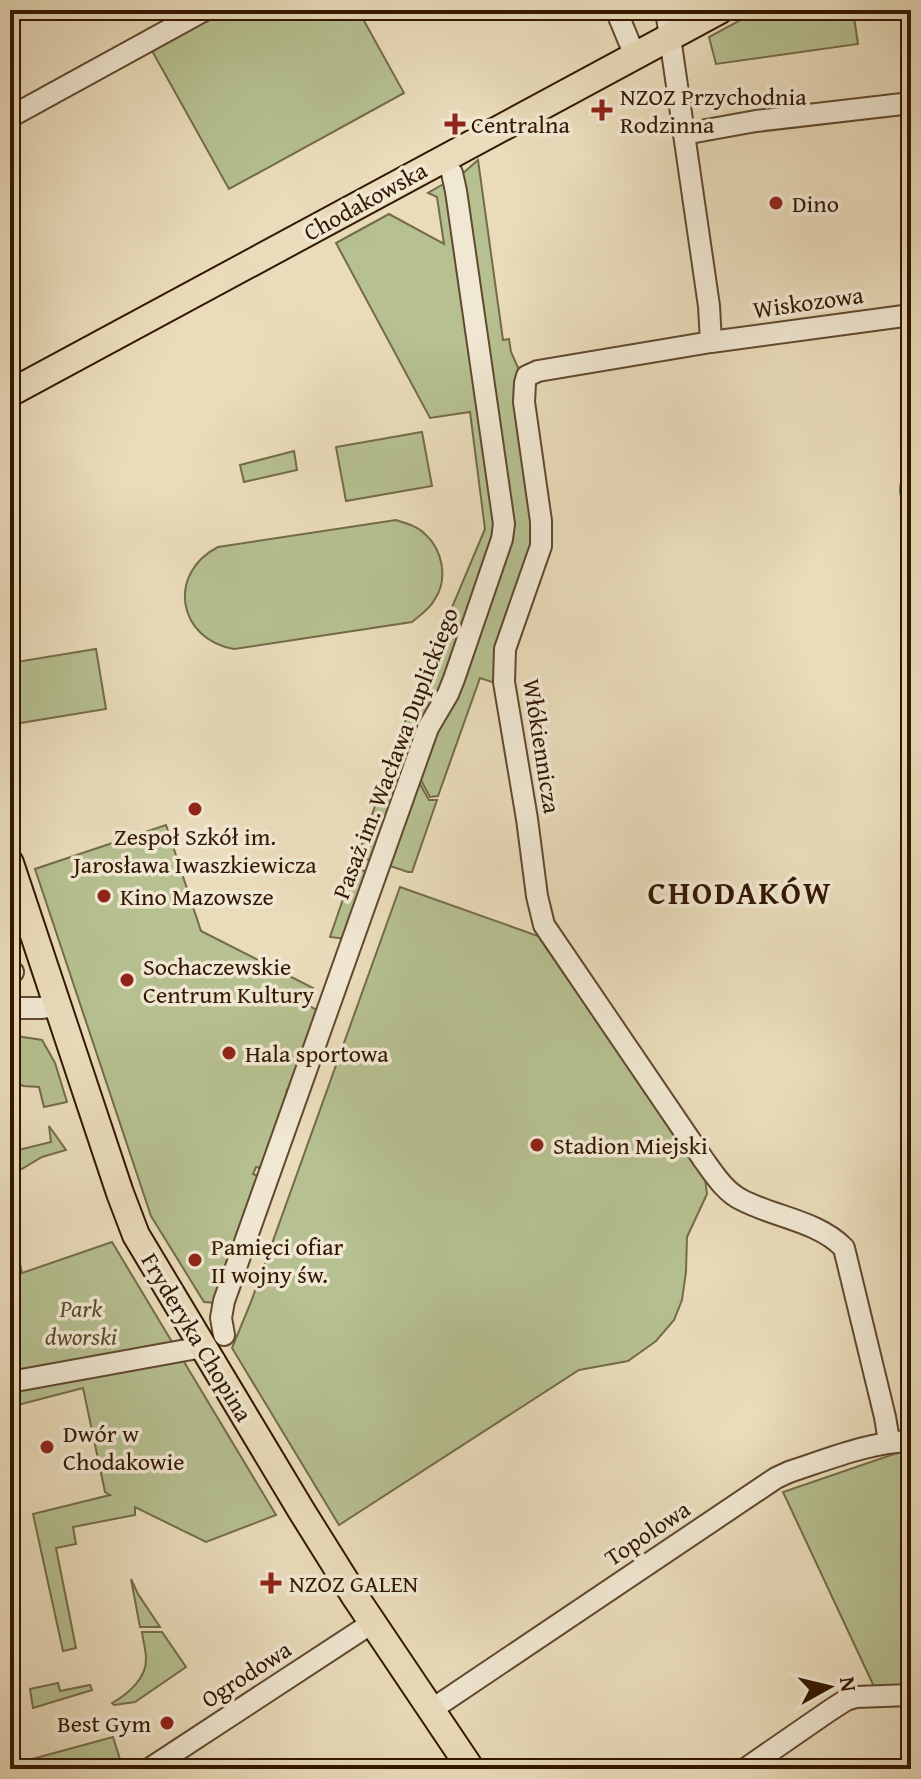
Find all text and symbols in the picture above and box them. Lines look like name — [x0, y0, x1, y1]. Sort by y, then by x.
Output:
place label: NZOZ Przychodnia Rodzinna — [620, 79, 807, 142]
marker: NZOZ Przychodnia Rodzinna — [591, 99, 613, 121]
place label: Centralna — [471, 107, 570, 142]
marker: Centralna — [446, 115, 464, 133]
street label: Chodakowska — [297, 152, 434, 249]
place label: Dino — [792, 186, 839, 221]
marker: Dino — [767, 194, 785, 212]
street label: Wiskozowa — [751, 277, 866, 327]
street label: Pasaż im. Wacława Duplickiego — [323, 602, 467, 904]
street label: Włókiennicza — [514, 676, 570, 817]
marker: Zespoł Szkół im. Jarosława Iwaszkiewicza — [186, 800, 204, 818]
place label: Zespoł Szkół im. Jarosława Iwaszkiewicza — [70, 819, 317, 882]
district label: CHODAKÓW — [648, 869, 832, 916]
place label: Kino Mazowsze — [120, 879, 274, 914]
marker: Kino Mazowsze — [95, 887, 113, 905]
place label: Sochaczewskie Centrum Kultury — [143, 949, 314, 1012]
marker: Sochaczewskie Centrum Kultury — [118, 971, 136, 989]
place label: Hala sportowa — [245, 1036, 389, 1071]
marker: Hala sportowa — [220, 1044, 238, 1062]
place label: Stadion Miejski — [553, 1128, 708, 1163]
marker: Stadion Miejski — [528, 1136, 546, 1154]
place label: Pamięci ofiar II wojny św. — [211, 1229, 344, 1292]
street label: Fryderyka Chopina — [133, 1246, 262, 1429]
marker: Pamięci ofiar II wojny św. — [186, 1251, 204, 1269]
park label: Park dworski — [45, 1291, 117, 1354]
place label: Dwór w Chodakowie — [63, 1416, 185, 1479]
marker: Dwór w Chodakowie — [38, 1438, 56, 1456]
street label: Topolowa — [597, 1491, 697, 1575]
place label: NZOZ GALEN — [289, 1566, 419, 1601]
marker: NZOZ GALEN — [260, 1572, 282, 1594]
street label: Ogrodowa — [194, 1631, 298, 1716]
north arrow — [789, 1647, 869, 1727]
text: N — [832, 1675, 866, 1694]
place label: Best Gym — [57, 1706, 151, 1741]
marker: Best Gym — [158, 1714, 176, 1732]

